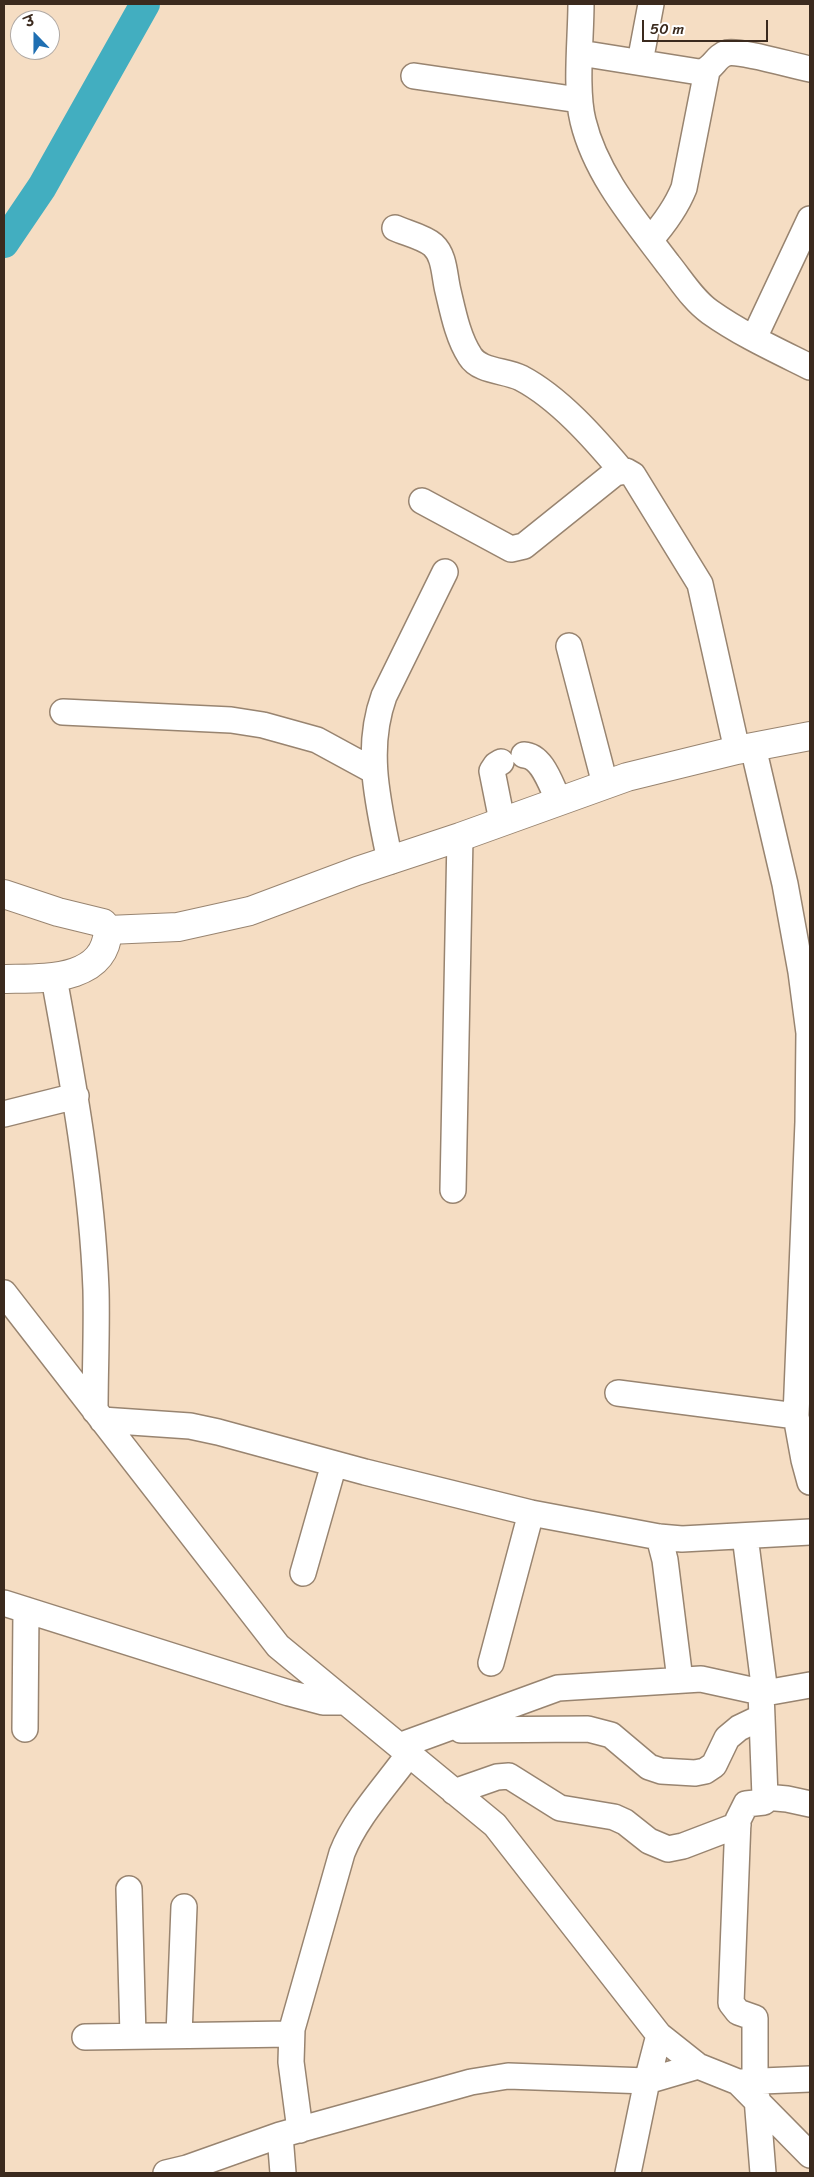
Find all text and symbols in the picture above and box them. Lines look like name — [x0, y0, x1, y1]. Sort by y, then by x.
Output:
text: उ — [21, 8, 39, 35]
north arrow — [10, 10, 60, 60]
scale bar — [644, 10, 770, 42]
text: 50 m — [650, 16, 684, 42]

